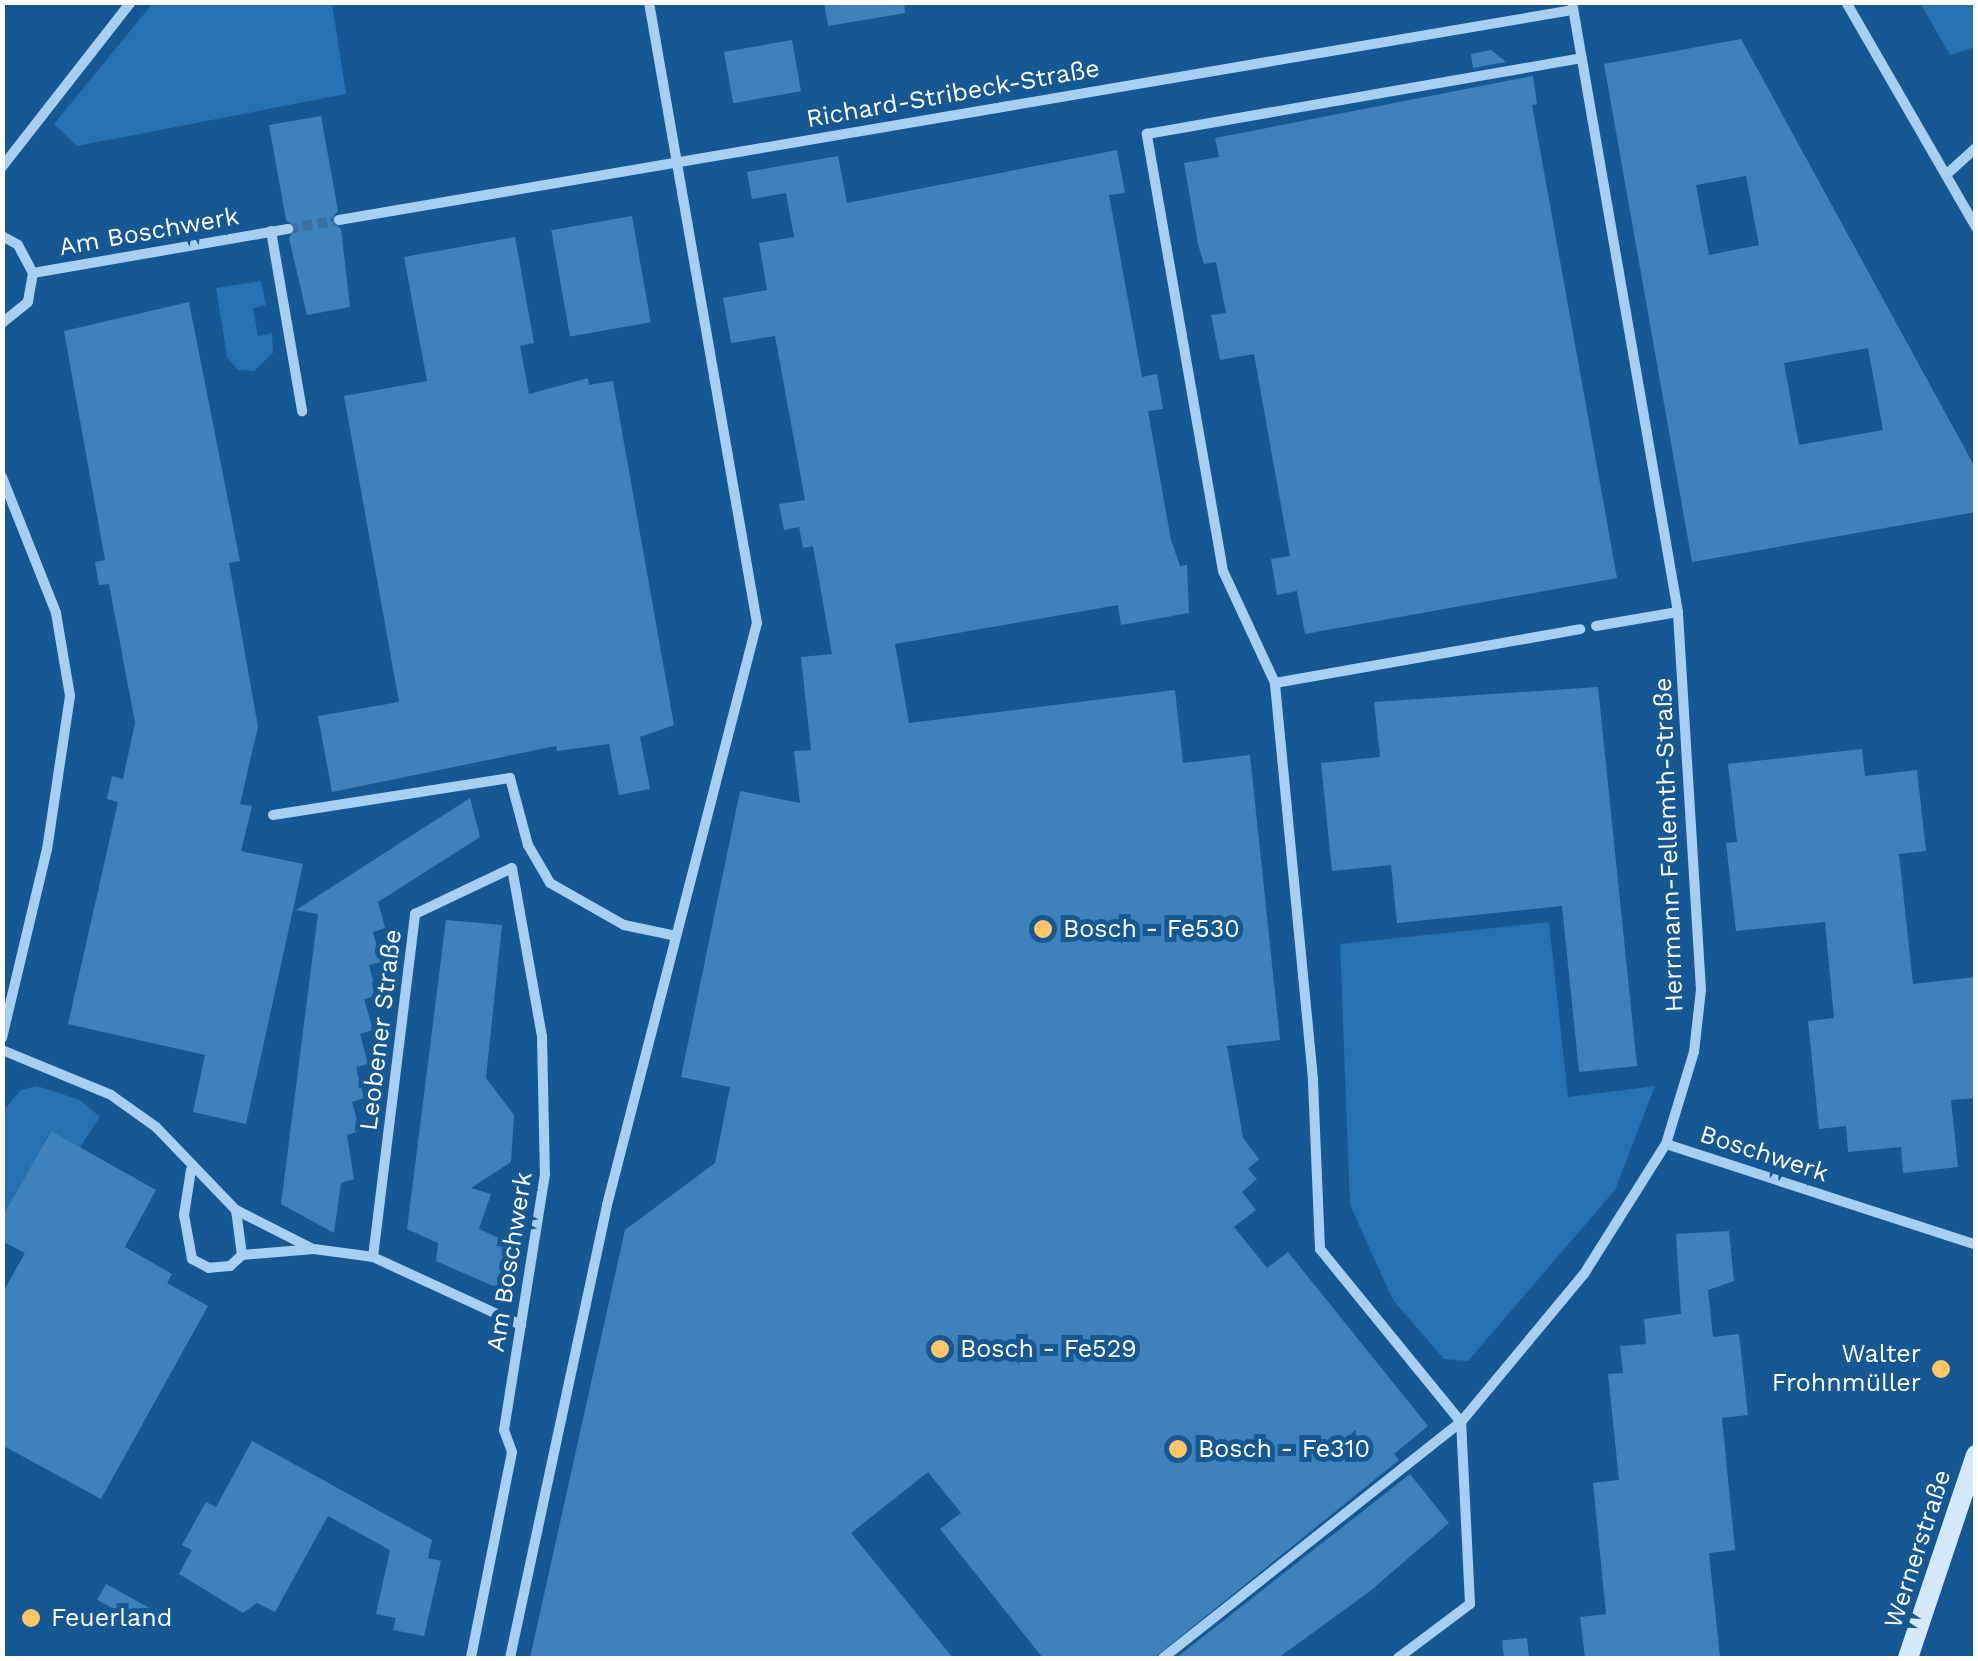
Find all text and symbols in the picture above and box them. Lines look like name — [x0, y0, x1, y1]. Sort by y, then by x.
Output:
street label: Richard-Stribeck-Straße — [804, 53, 1102, 135]
street label: Am Boschwerk — [57, 201, 241, 263]
street label: Herrmann-Fellemth-Straße — [1648, 677, 1690, 1013]
place label: Bosch - Fe530 — [1063, 914, 1240, 944]
marker: Bosch - Fe530 — [1032, 918, 1054, 940]
street label: Leobener Straße — [354, 927, 408, 1133]
street label: Boschwerk — [1696, 1119, 1832, 1189]
street label: Am Boschwerk — [481, 1170, 539, 1354]
place label: Bosch - Fe529 — [960, 1334, 1137, 1364]
marker: Bosch - Fe529 — [929, 1338, 951, 1360]
place label: Walter Frohnmüller — [1772, 1340, 1921, 1399]
marker: Walter Frohnmüller — [1930, 1358, 1952, 1380]
place label: Bosch - Fe310 — [1198, 1434, 1370, 1464]
marker: Bosch - Fe310 — [1167, 1438, 1189, 1460]
street label: Wernerstraße — [1878, 1466, 1958, 1632]
place label: Feuerland — [51, 1603, 172, 1633]
marker: Feuerland — [20, 1607, 42, 1629]

